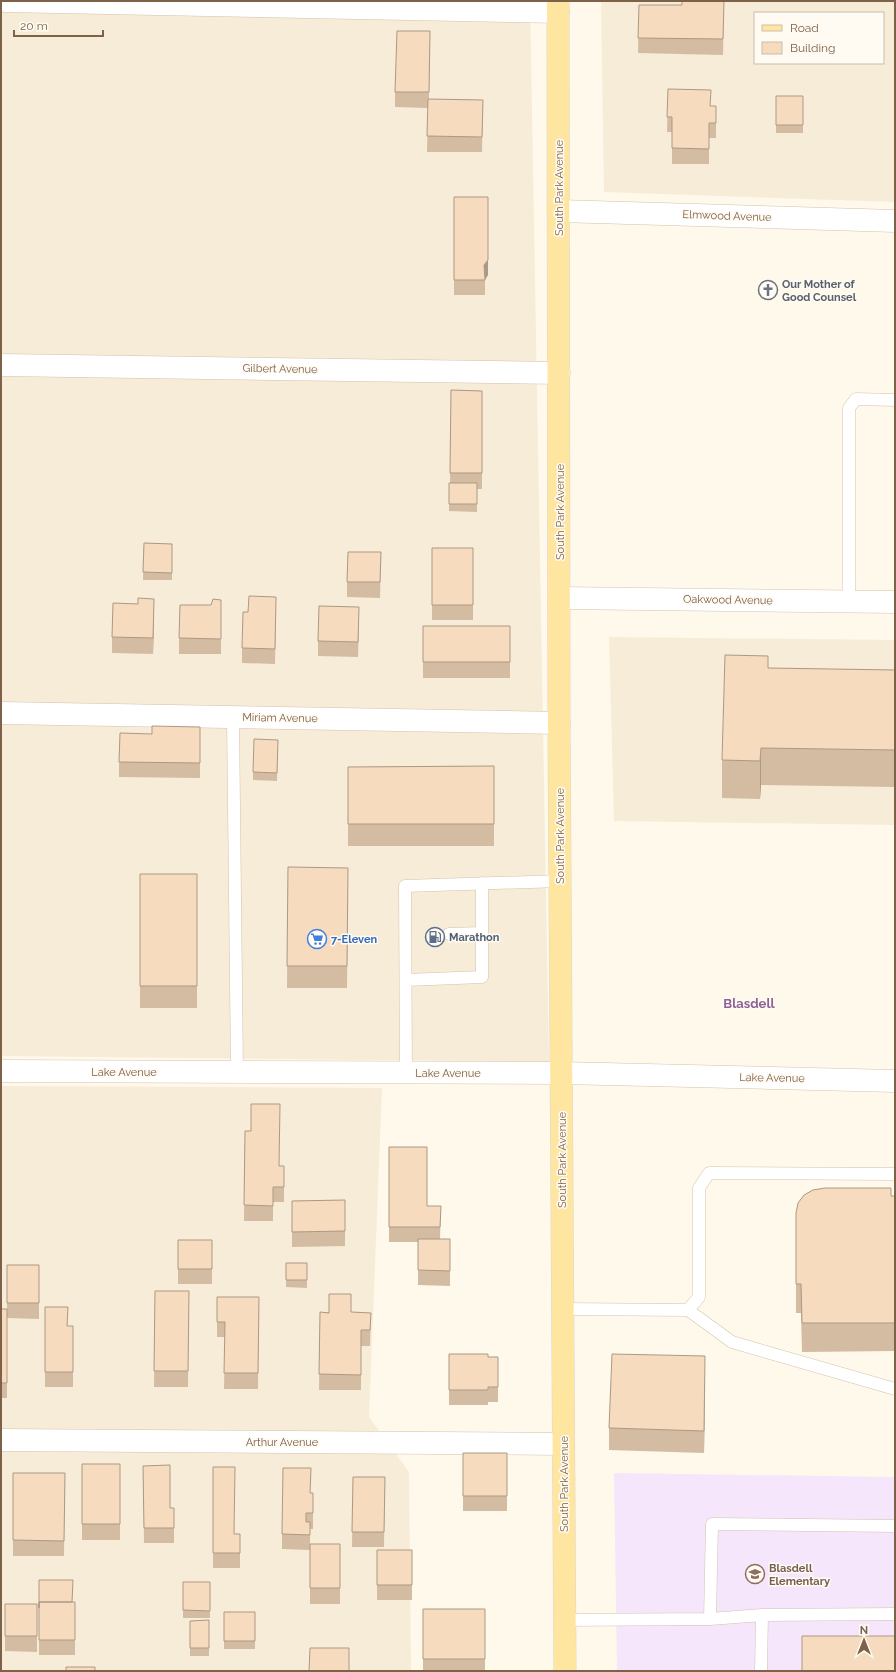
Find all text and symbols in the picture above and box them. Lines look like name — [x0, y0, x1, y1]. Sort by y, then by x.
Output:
scale bar — [14, 12, 103, 38]
legend — [754, 12, 884, 64]
text: 20 m — [20, 19, 48, 33]
text: Road — [790, 21, 819, 35]
text: Building — [790, 41, 836, 55]
street label: South Park Avenue — [553, 139, 566, 236]
street label: Elmwood Avenue — [682, 208, 772, 224]
place label: Our Mother of Good Counsel — [782, 278, 857, 304]
church icon: Our Mother of Good Counsel — [757, 279, 779, 301]
street label: Gilbert Avenue — [242, 362, 318, 376]
street label: South Park Avenue — [554, 463, 567, 560]
street label: Oakwood Avenue — [683, 593, 774, 607]
street label: Miriam Avenue — [242, 711, 318, 725]
street label: South Park Avenue — [554, 787, 567, 884]
fuel station icon: Marathon — [424, 926, 446, 948]
supermarket icon: 7-Eleven — [306, 928, 328, 950]
place label: Marathon — [449, 931, 500, 944]
place label: 7-Eleven — [331, 933, 377, 946]
district label: Blasdell — [723, 996, 776, 1011]
street label: Lake Avenue — [91, 1066, 157, 1079]
street label: Lake Avenue — [415, 1067, 481, 1080]
street label: Lake Avenue — [739, 1071, 805, 1085]
street label: South Park Avenue — [556, 1111, 569, 1208]
street label: South Park Avenue — [558, 1435, 571, 1532]
street label: Arthur Avenue — [246, 1436, 319, 1449]
place label: Blasdell Elementary — [769, 1562, 830, 1588]
school or university icon: Blasdell Elementary — [744, 1563, 766, 1585]
north arrow — [844, 1620, 884, 1660]
text: N — [860, 1624, 868, 1637]

